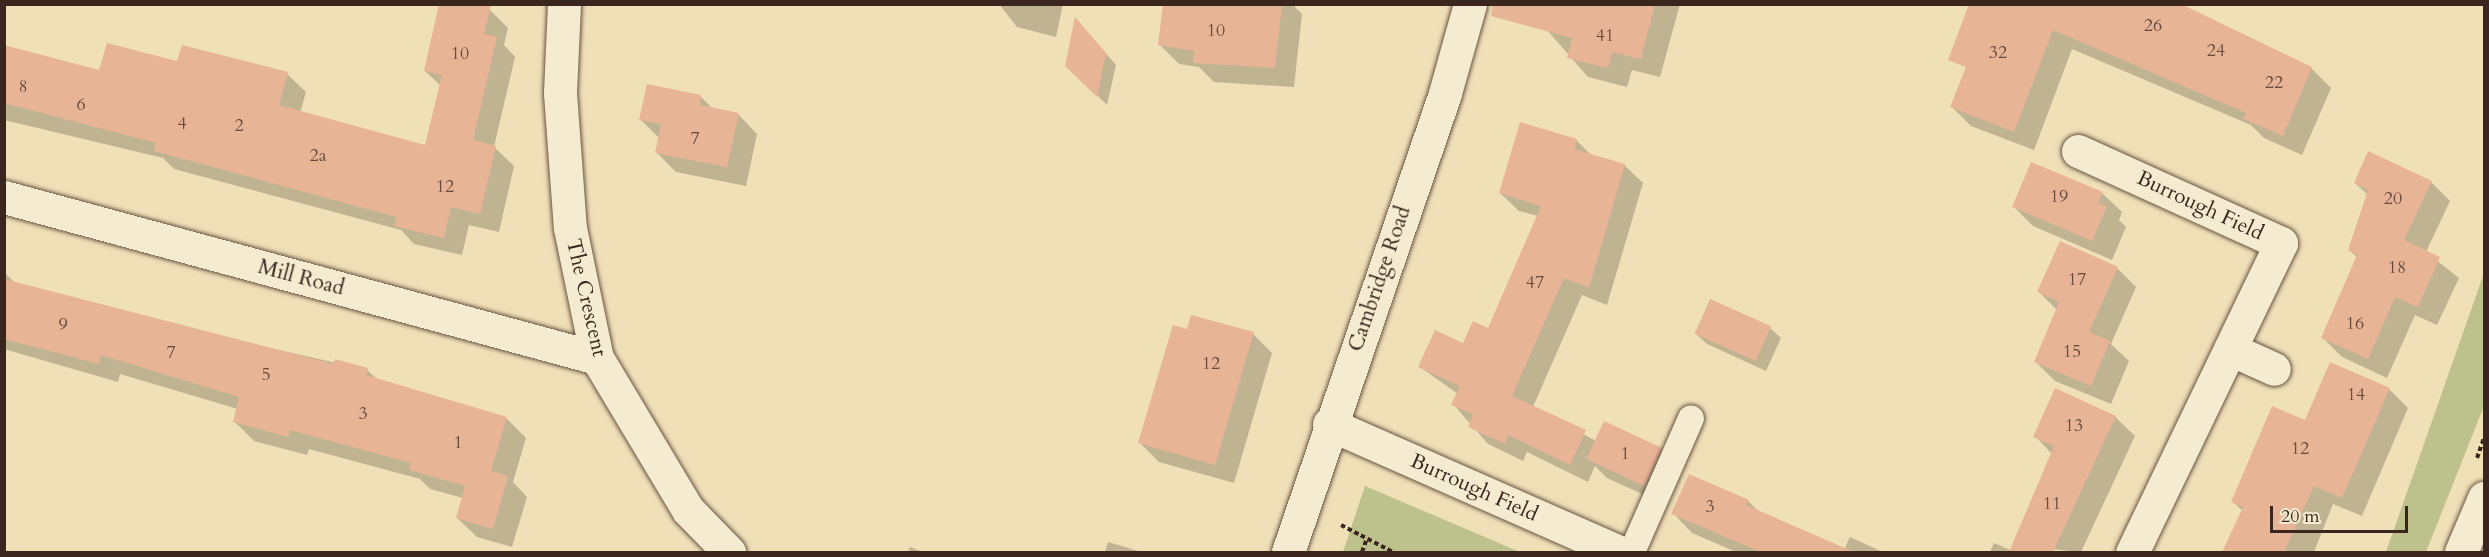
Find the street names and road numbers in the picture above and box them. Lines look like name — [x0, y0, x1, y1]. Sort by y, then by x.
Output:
street label: Burrough Field — [2133, 166, 2267, 246]
street label: Cambridge Road — [1343, 203, 1417, 355]
street label: The Crescent — [560, 237, 612, 359]
street label: Mill Road — [255, 254, 347, 302]
street label: Burrough Field — [1406, 449, 1542, 527]

